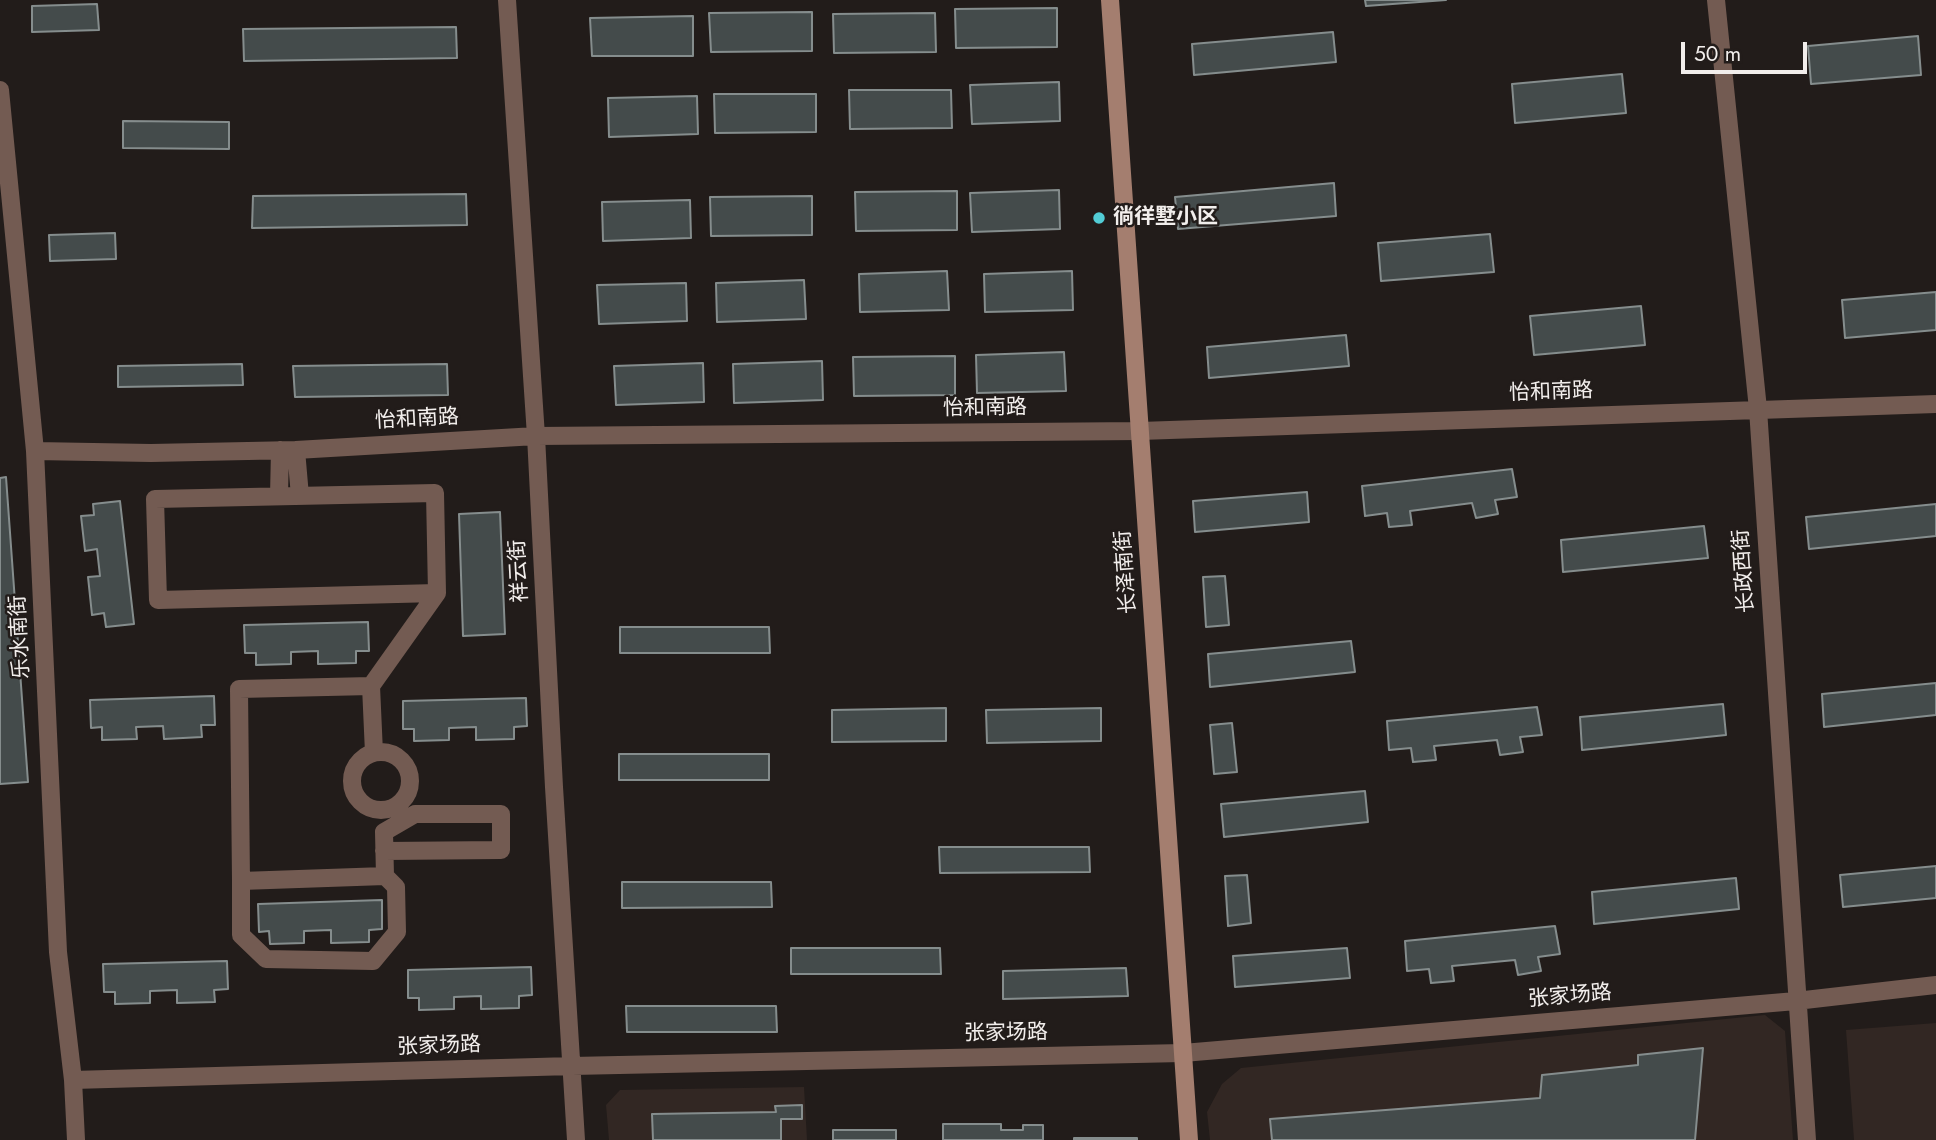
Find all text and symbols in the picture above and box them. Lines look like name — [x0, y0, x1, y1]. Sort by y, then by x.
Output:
scale bar — [1684, 28, 1810, 72]
text: 50 m — [1694, 39, 1741, 69]
place label: 徜徉墅小区 — [1113, 205, 1218, 231]
marker: 徜徉墅小区 — [1091, 210, 1107, 226]
street label: 怡和南路 — [1509, 379, 1593, 407]
street label: 怡和南路 — [943, 396, 1027, 422]
street label: 怡和南路 — [374, 405, 460, 435]
street label: 长政西街 — [1730, 528, 1760, 614]
street label: 长泽南街 — [1112, 529, 1142, 615]
street label: 祥云街 — [506, 539, 534, 603]
street label: 乐水南街 — [6, 594, 36, 680]
street label: 张家场路 — [1527, 981, 1613, 1013]
street label: 张家场路 — [964, 1021, 1048, 1047]
street label: 张家场路 — [397, 1033, 481, 1061]

